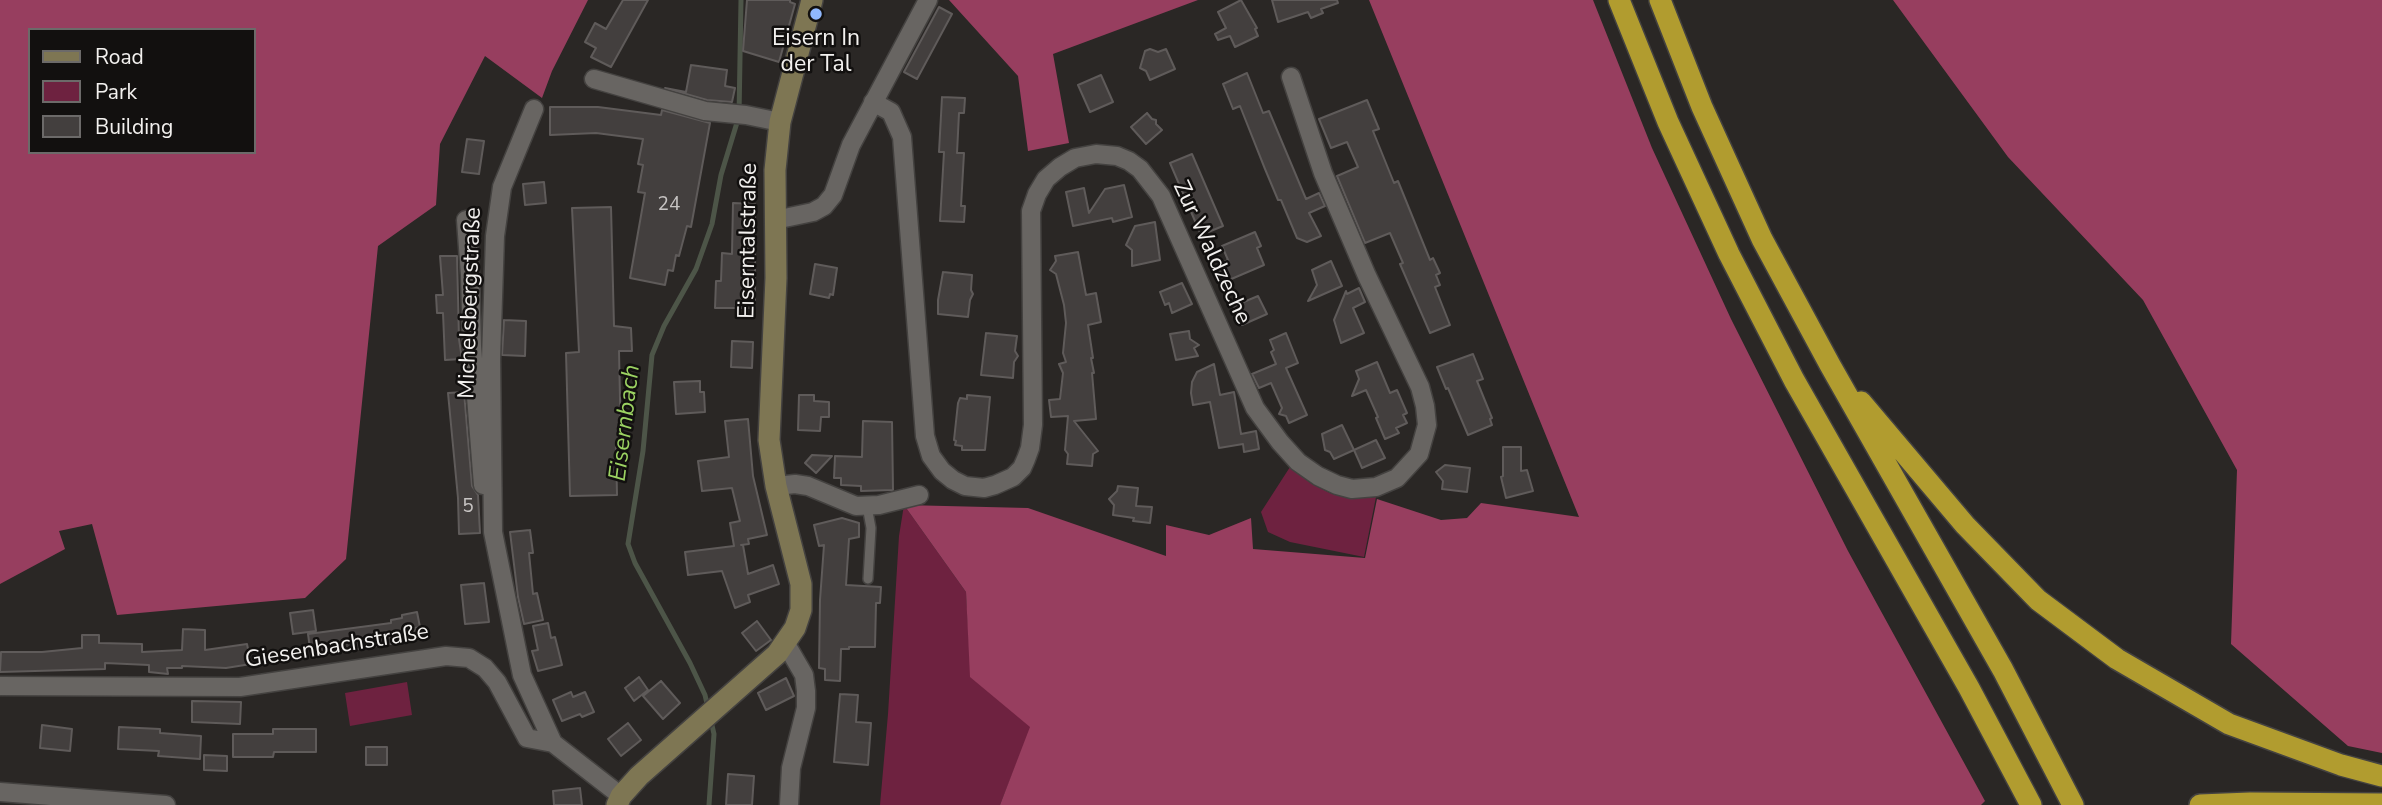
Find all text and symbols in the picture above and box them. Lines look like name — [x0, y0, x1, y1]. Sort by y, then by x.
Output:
marker: Eisern In der Tal — [808, 6, 824, 22]
place label: Eisern In der Tal — [772, 25, 860, 79]
legend — [28, 28, 256, 154]
text: Road — [95, 43, 144, 71]
text: Park — [95, 78, 137, 106]
text: Building — [95, 113, 173, 141]
street label: Eiserntalstraße — [734, 163, 764, 319]
street label: Zur Waldzeche — [1166, 177, 1256, 329]
house number: 24 — [658, 194, 680, 216]
street label: Michelsbergstraße — [454, 207, 488, 399]
water label: Eisernbach — [605, 363, 647, 483]
house number: 5 — [462, 496, 474, 518]
street label: Giesenbachstraße — [243, 619, 431, 675]

